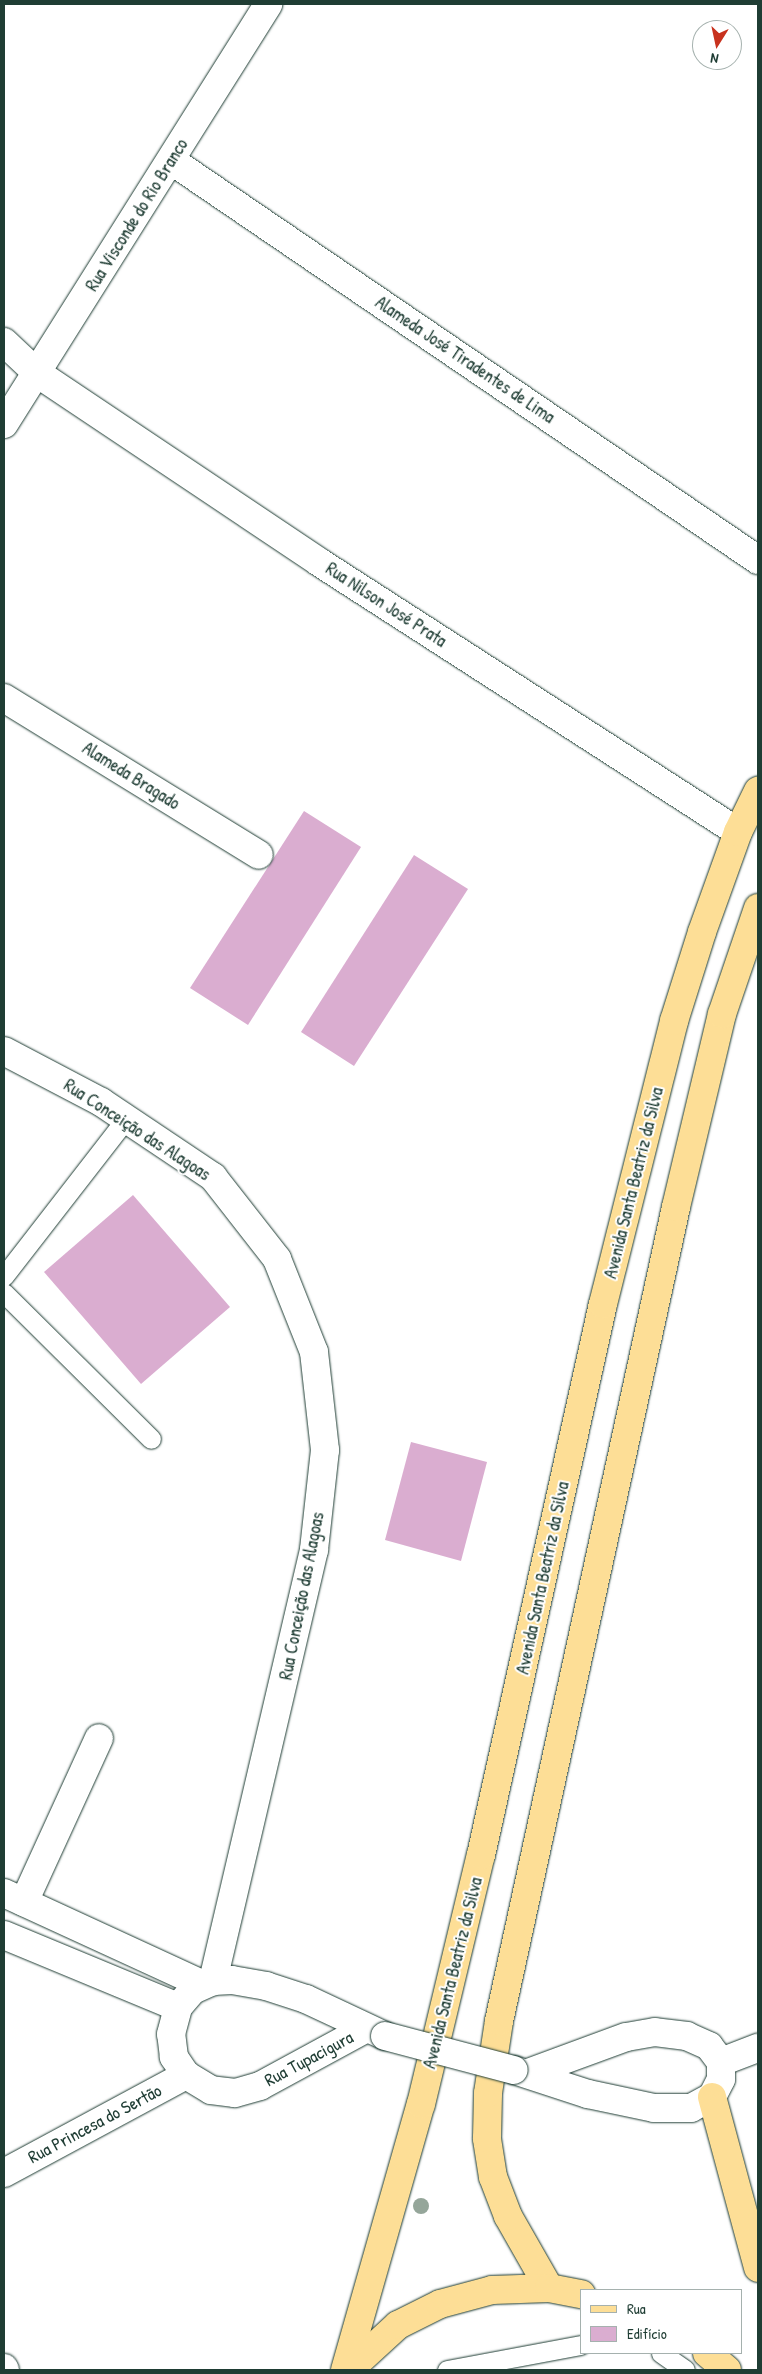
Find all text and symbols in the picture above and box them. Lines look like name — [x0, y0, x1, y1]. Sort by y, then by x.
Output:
north arrow — [692, 20, 742, 70]
text: N — [709, 49, 720, 69]
street label: Rua Visconde do Rio Branco — [81, 135, 193, 295]
street label: Alameda José Tiradentes de Lima — [371, 292, 559, 428]
street label: Rua Nilson José Prata — [322, 558, 450, 652]
street label: Alameda Bragado — [78, 738, 184, 814]
street label: Rua Conceição das Alagoas — [60, 1075, 214, 1185]
street label: Avenida Santa Beatriz da Silva — [600, 1085, 668, 1281]
street label: Avenida Santa Beatriz da Silva — [512, 1480, 574, 1676]
street label: Rua Conceição das Alagoas — [275, 1510, 329, 1682]
street label: Avenida Santa Beatriz da Silva — [419, 1875, 487, 2071]
street label: Rua Tupacigura — [261, 2027, 357, 2091]
street label: Rua Princesa do Sertão — [25, 2080, 165, 2168]
legend — [580, 2289, 742, 2354]
text: Rua — [627, 2298, 646, 2319]
text: Edifício — [627, 2323, 667, 2344]

